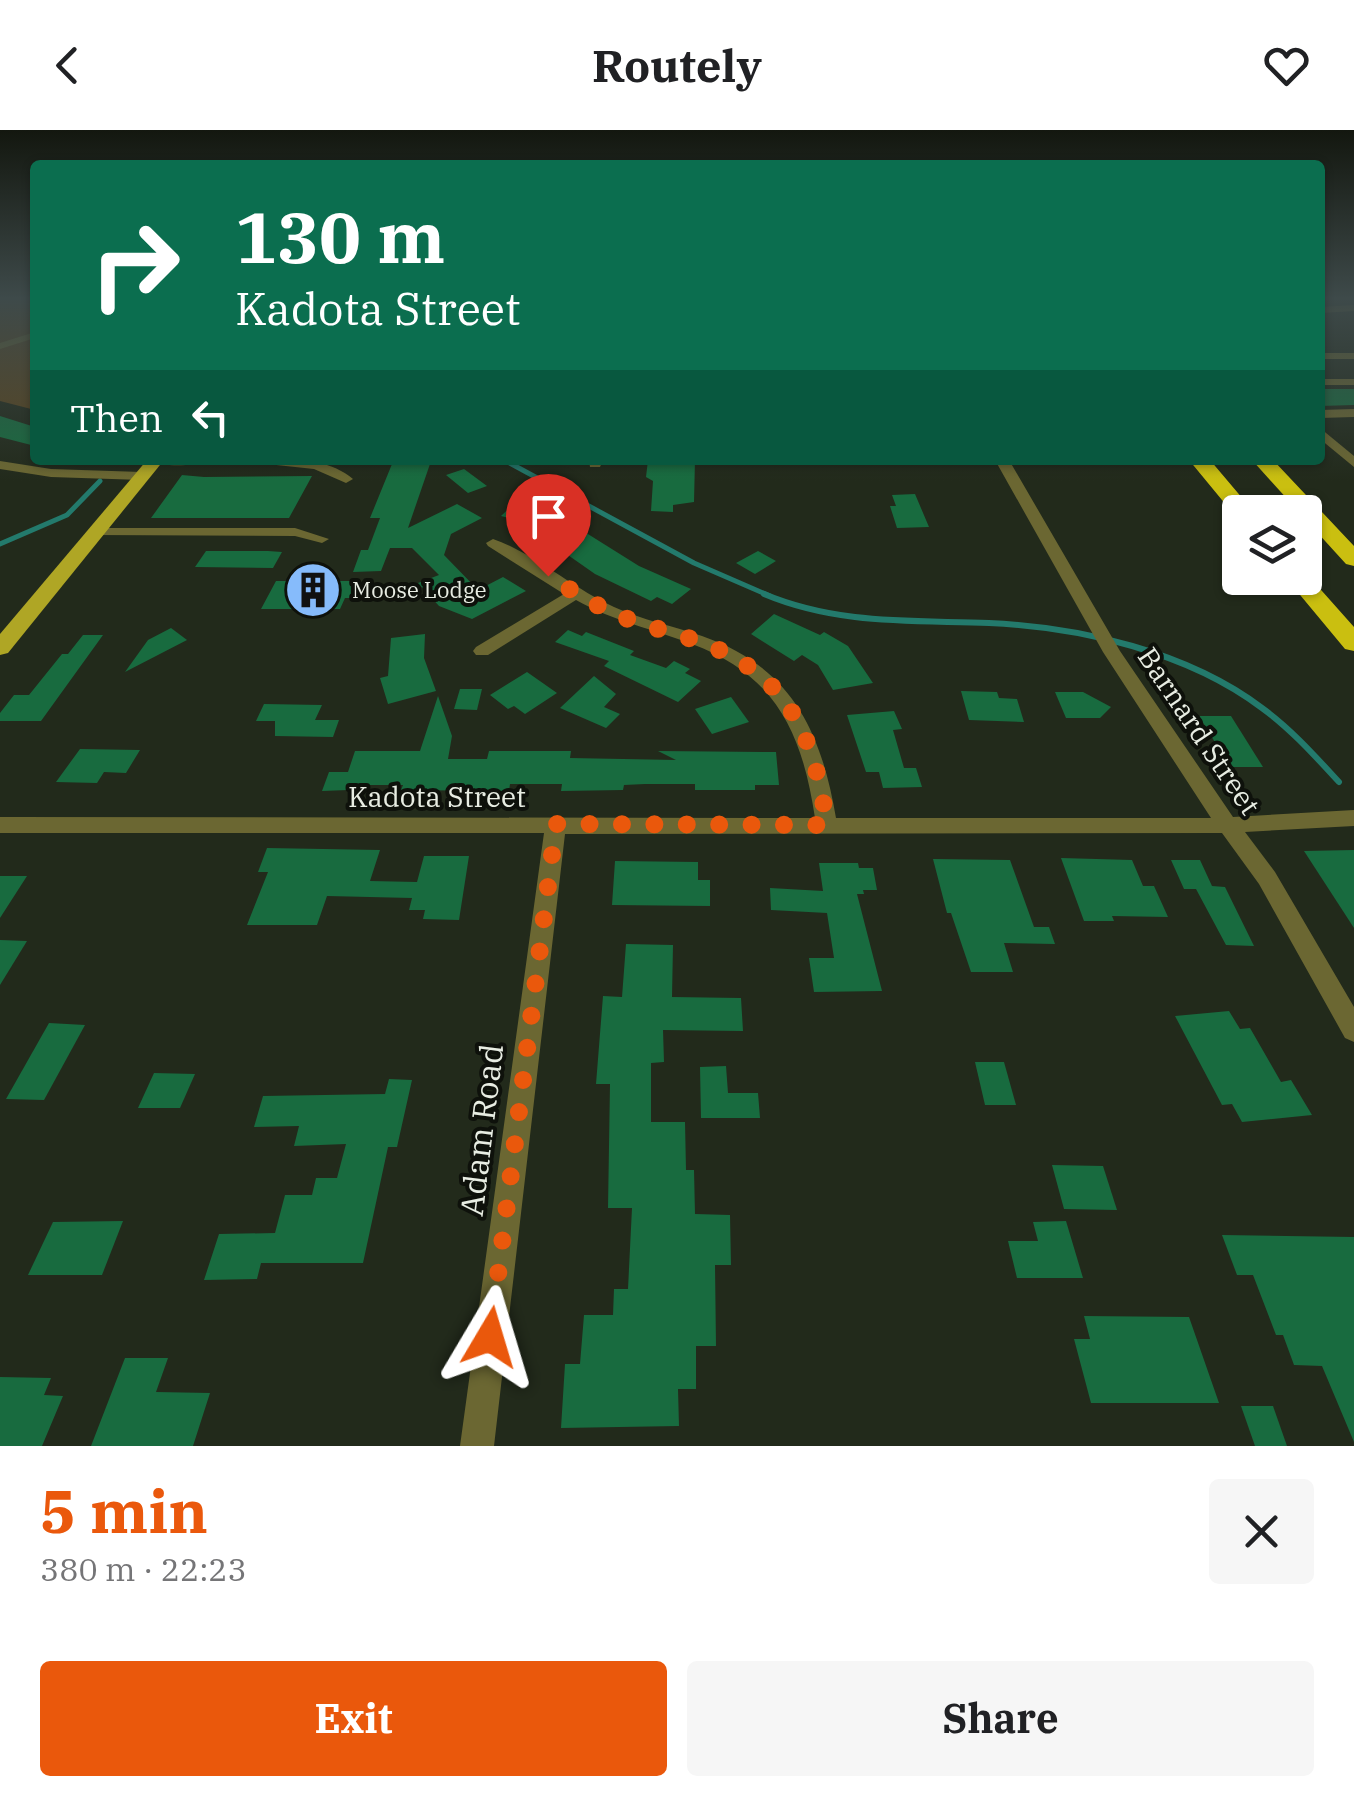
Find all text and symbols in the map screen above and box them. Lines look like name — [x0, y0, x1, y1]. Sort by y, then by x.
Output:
text: Routely — [592, 36, 762, 94]
icon: back — [40, 38, 95, 93]
icon: heart — [1259, 38, 1314, 93]
text: 130 m — [235, 191, 445, 282]
icon: right — [70, 200, 200, 330]
text: Kadota Street — [235, 279, 521, 337]
icon: left — [183, 390, 238, 445]
text: Then — [70, 393, 163, 442]
pin — [506, 474, 591, 577]
icon: arrive — [521, 489, 576, 544]
map controls — [1222, 495, 1322, 595]
button: layers — [1222, 495, 1322, 595]
building icon: Moose Lodge — [283, 560, 343, 620]
place label: Moose Lodge — [352, 575, 487, 604]
street label: Barnard Street — [1130, 640, 1269, 822]
street label: Kadota Street — [348, 778, 526, 815]
street label: Adam Road — [450, 1041, 512, 1218]
position arrow — [438, 1285, 542, 1389]
text: 5 min — [40, 1471, 208, 1550]
button: close — [1209, 1479, 1314, 1584]
text: 380 m · 22:23 — [40, 1548, 247, 1590]
button: Exit — [40, 1661, 667, 1776]
button: Share — [687, 1661, 1314, 1776]

